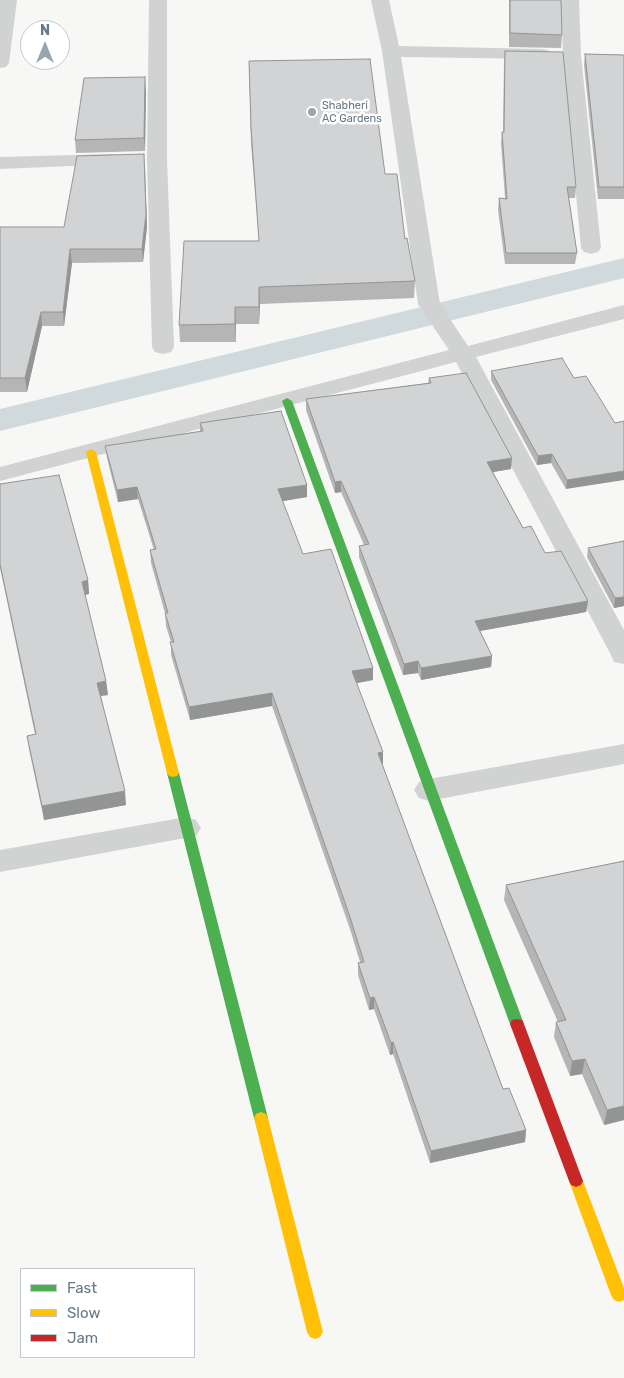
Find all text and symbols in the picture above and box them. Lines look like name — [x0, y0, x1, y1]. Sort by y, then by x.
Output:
north arrow — [20, 20, 70, 70]
text: N — [40, 22, 50, 39]
place label: Shabheri AC Gardens — [322, 99, 382, 125]
marker: Shabheri AC Gardens — [306, 106, 318, 118]
legend — [20, 1268, 195, 1358]
text: Fast — [67, 1279, 97, 1297]
text: Slow — [67, 1304, 100, 1322]
text: Jam — [67, 1329, 98, 1347]

